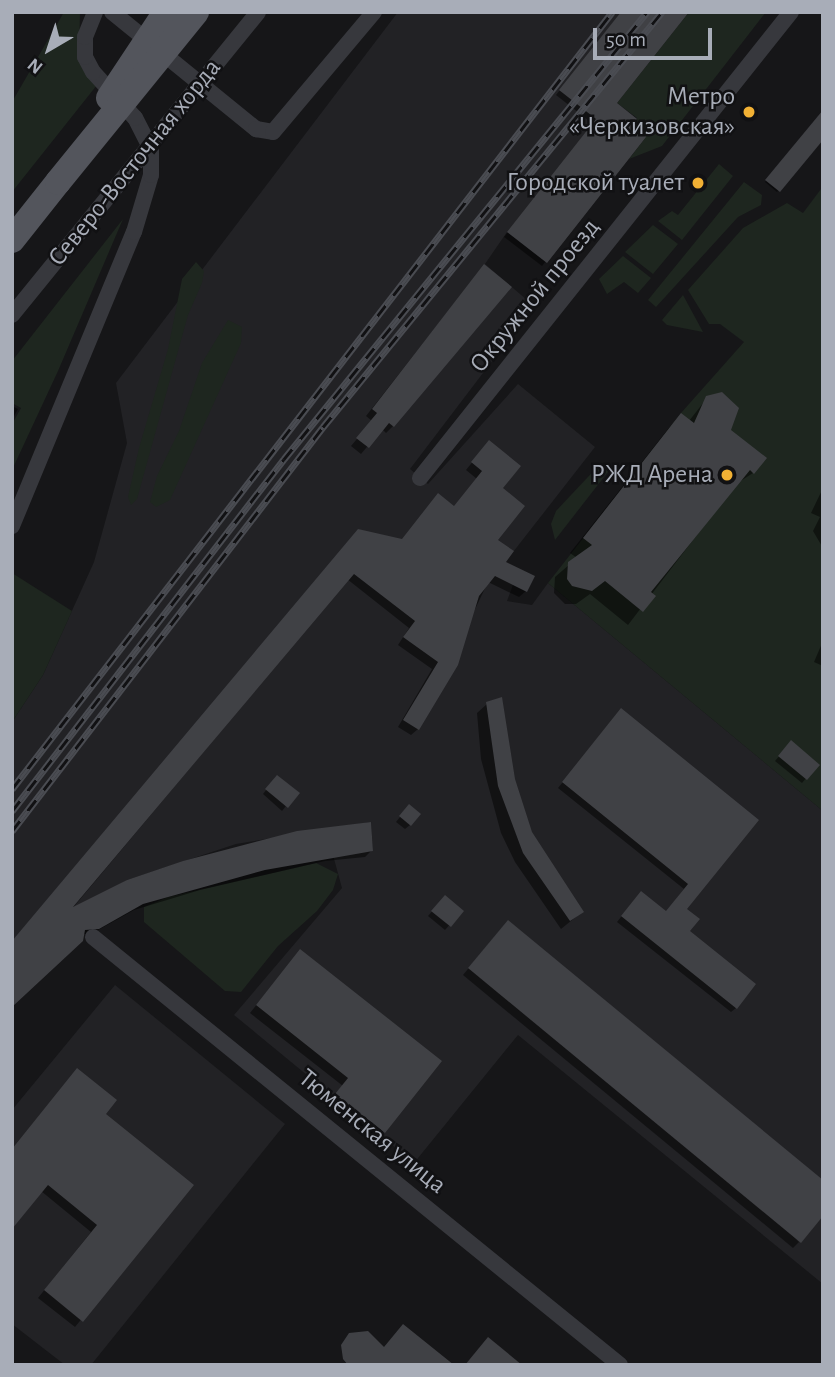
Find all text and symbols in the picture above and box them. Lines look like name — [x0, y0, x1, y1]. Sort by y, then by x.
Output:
north arrow — [14, 14, 84, 84]
scale bar — [597, 14, 716, 58]
text: 50 m — [606, 29, 646, 50]
street label: Северо-Восточная хорда — [42, 53, 228, 273]
text: N — [24, 54, 47, 77]
place label: Метро «Черкизовская» — [569, 81, 735, 142]
marker: Метро «Черкизовская» — [741, 104, 757, 120]
place label: Городской туалет — [507, 167, 684, 199]
marker: Городской туалет — [690, 175, 706, 191]
street label: Окружной проезд — [463, 213, 607, 379]
place label: РЖД Арена — [591, 459, 713, 491]
marker: РЖД Арена — [719, 467, 735, 483]
street label: Тюменская улица — [292, 1063, 452, 1201]

